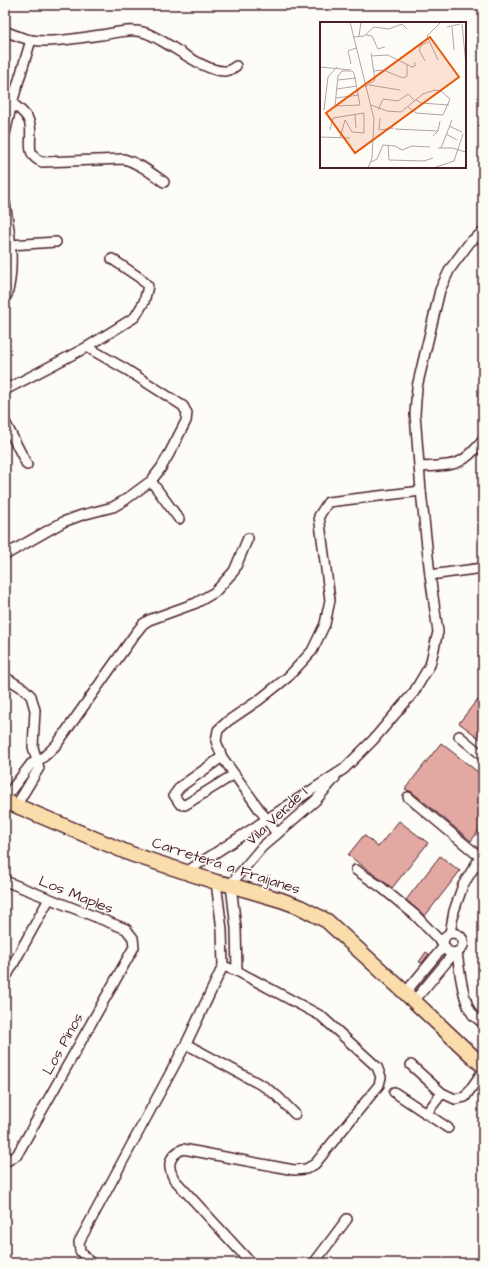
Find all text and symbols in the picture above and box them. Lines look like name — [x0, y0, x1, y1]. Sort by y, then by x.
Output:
inset map — [320, 22, 466, 168]
street label: Vila Verde I — [241, 782, 313, 850]
street label: Carretera a Fraijanes — [149, 832, 303, 900]
street label: Los Maples — [36, 871, 117, 920]
street label: Los Pinos — [37, 1009, 89, 1079]

